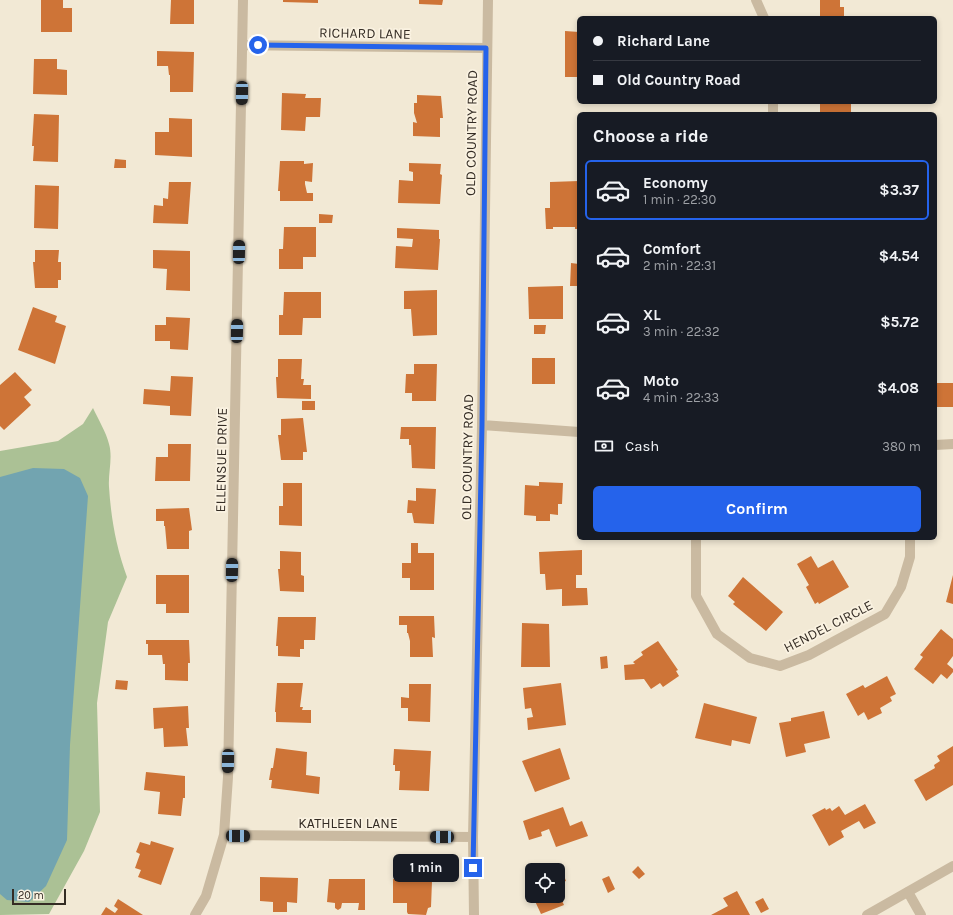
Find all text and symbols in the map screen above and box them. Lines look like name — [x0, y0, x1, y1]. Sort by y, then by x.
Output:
street label: RICHARD LANE — [319, 24, 411, 43]
text: Richard Lane — [617, 32, 710, 50]
route start — [249, 36, 267, 54]
street label: OLD COUNTRY ROAD — [462, 70, 481, 196]
text: Old Country Road — [617, 71, 741, 89]
car — [236, 81, 248, 105]
text: Choose a ride — [593, 125, 708, 147]
icon: car — [595, 172, 631, 208]
text: Economy — [643, 174, 708, 192]
text: $3.37 — [879, 181, 919, 199]
text: 1 min · 22:30 — [643, 192, 716, 207]
icon: car — [595, 238, 631, 274]
car — [233, 240, 245, 264]
text: Comfort — [643, 240, 701, 258]
text: $4.54 — [879, 247, 919, 265]
text: 2 min · 22:31 — [643, 258, 716, 273]
icon: car — [595, 304, 631, 340]
text: XL — [643, 306, 661, 324]
text: $5.72 — [880, 313, 919, 331]
car — [231, 319, 243, 343]
text: 3 min · 22:32 — [643, 324, 719, 339]
icon: car — [595, 370, 631, 406]
text: Moto — [643, 372, 679, 390]
text: $4.08 — [877, 379, 919, 397]
text: 4 min · 22:33 — [643, 390, 719, 405]
street label: OLD COUNTRY ROAD — [458, 394, 477, 520]
street label: ELLENSUE DRIVE — [212, 408, 231, 512]
icon: cash — [593, 435, 615, 457]
text: Cash — [625, 437, 659, 455]
text: 380 m — [882, 439, 921, 454]
button: Confirm — [593, 486, 921, 532]
car — [226, 558, 238, 582]
street label: HENDEL CIRCLE — [781, 597, 876, 656]
car — [222, 749, 234, 773]
street label: KATHLEEN LANE — [298, 815, 398, 832]
car — [226, 830, 250, 842]
car — [430, 831, 454, 843]
callout: 1 min — [393, 854, 459, 882]
route end — [464, 859, 482, 877]
text: 1 min — [410, 860, 442, 875]
map controls — [525, 863, 565, 903]
button: locate — [525, 863, 565, 903]
scale bar — [12, 887, 66, 906]
text: 20 m — [18, 889, 44, 902]

